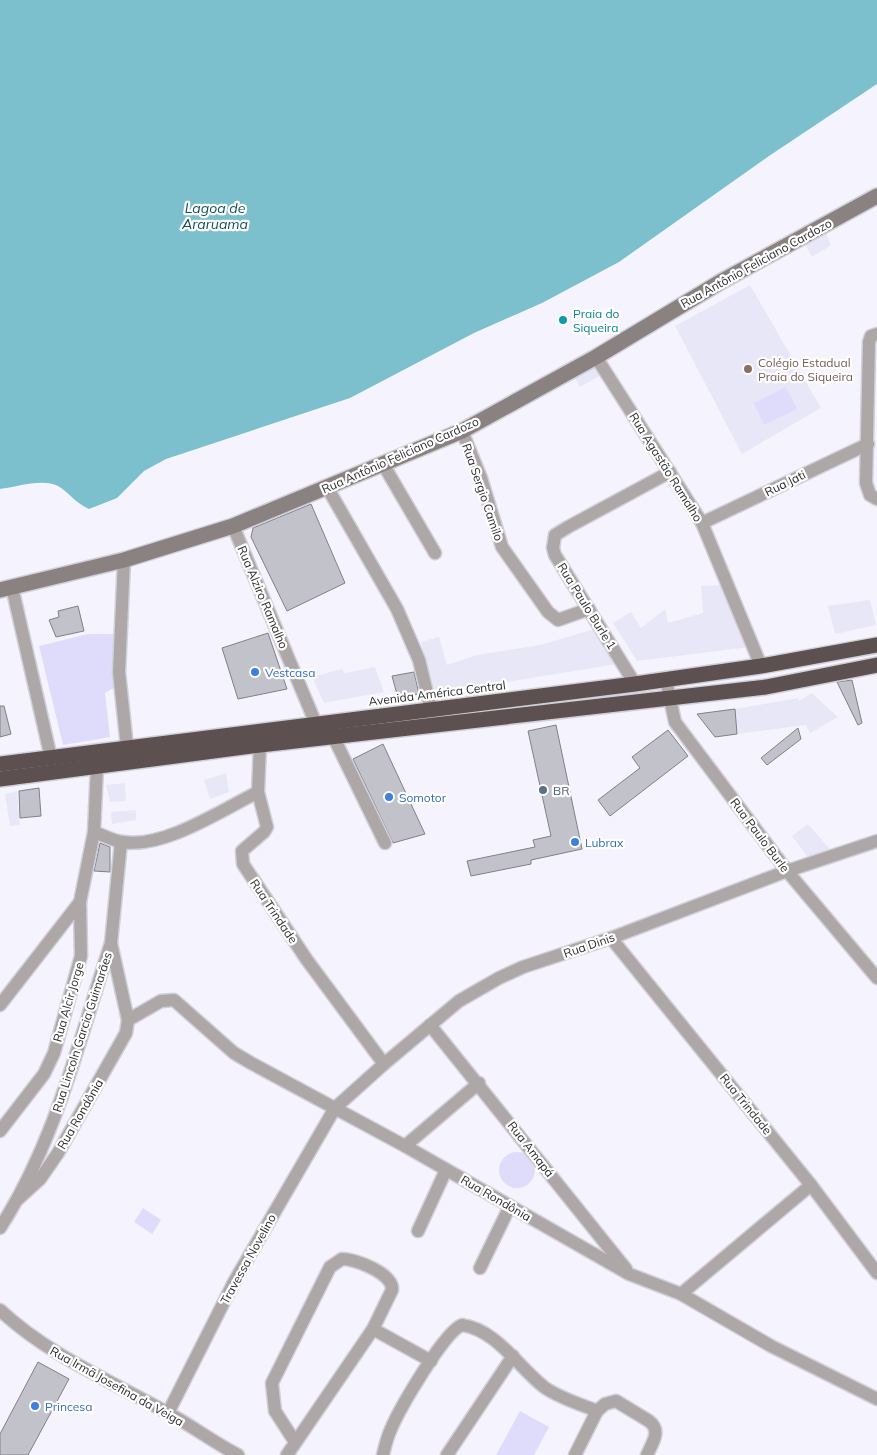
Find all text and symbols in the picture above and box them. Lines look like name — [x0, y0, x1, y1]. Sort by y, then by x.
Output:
water label: Lagoa de Araruama — [181, 199, 248, 233]
street label: Rua Antônio Feliciano Cardozo — [678, 215, 834, 311]
place label: Praia do Siqueira — [573, 306, 620, 335]
marker: Praia do Siqueira — [557, 314, 569, 326]
place label: Colégio Estadual Praia do Siqueira — [758, 355, 853, 384]
marker: Colégio Estadual Praia do Siqueira — [742, 363, 754, 375]
street label: Rua Agastão Ramalho — [626, 410, 706, 525]
street label: Rua Antônio Feliciano Cardozo — [319, 413, 481, 497]
street label: Rua Sergio Camilo — [459, 441, 507, 543]
street label: Rua Jati — [762, 467, 808, 499]
street label: Rua Alziro Ramalho — [234, 543, 292, 651]
street label: Rua Paulo Burle 1 — [554, 560, 620, 652]
place label: Vestcasa — [265, 665, 315, 680]
marker: Vestcasa — [249, 666, 261, 678]
street label: Avenida América Central — [368, 677, 506, 709]
place label: BR — [553, 783, 569, 798]
marker: BR — [537, 784, 549, 796]
place label: Somotor — [399, 790, 447, 805]
marker: Somotor — [383, 791, 395, 803]
street label: Rua Paulo Burle — [727, 795, 793, 875]
place label: Lubrax — [585, 835, 624, 850]
marker: Lubrax — [569, 836, 581, 848]
street label: Rua Trindade — [247, 876, 301, 946]
street label: Rua Dinis — [561, 929, 617, 961]
street label: Rua Lincoln Garcia Guimarães — [49, 950, 115, 1114]
street label: Rua Alcir Jorge — [49, 960, 87, 1044]
street label: Rua Trindade — [717, 1070, 775, 1138]
street label: Rua Rondônia — [54, 1076, 106, 1152]
street label: Rua Amapá — [505, 1118, 557, 1180]
street label: Rua Rondônia — [458, 1172, 534, 1224]
street label: Travessa Novelino — [217, 1211, 279, 1307]
street label: Rua Irmã Josefina da Veiga — [48, 1343, 186, 1429]
place label: Princesa — [45, 1399, 92, 1414]
marker: Princesa — [29, 1400, 41, 1412]

